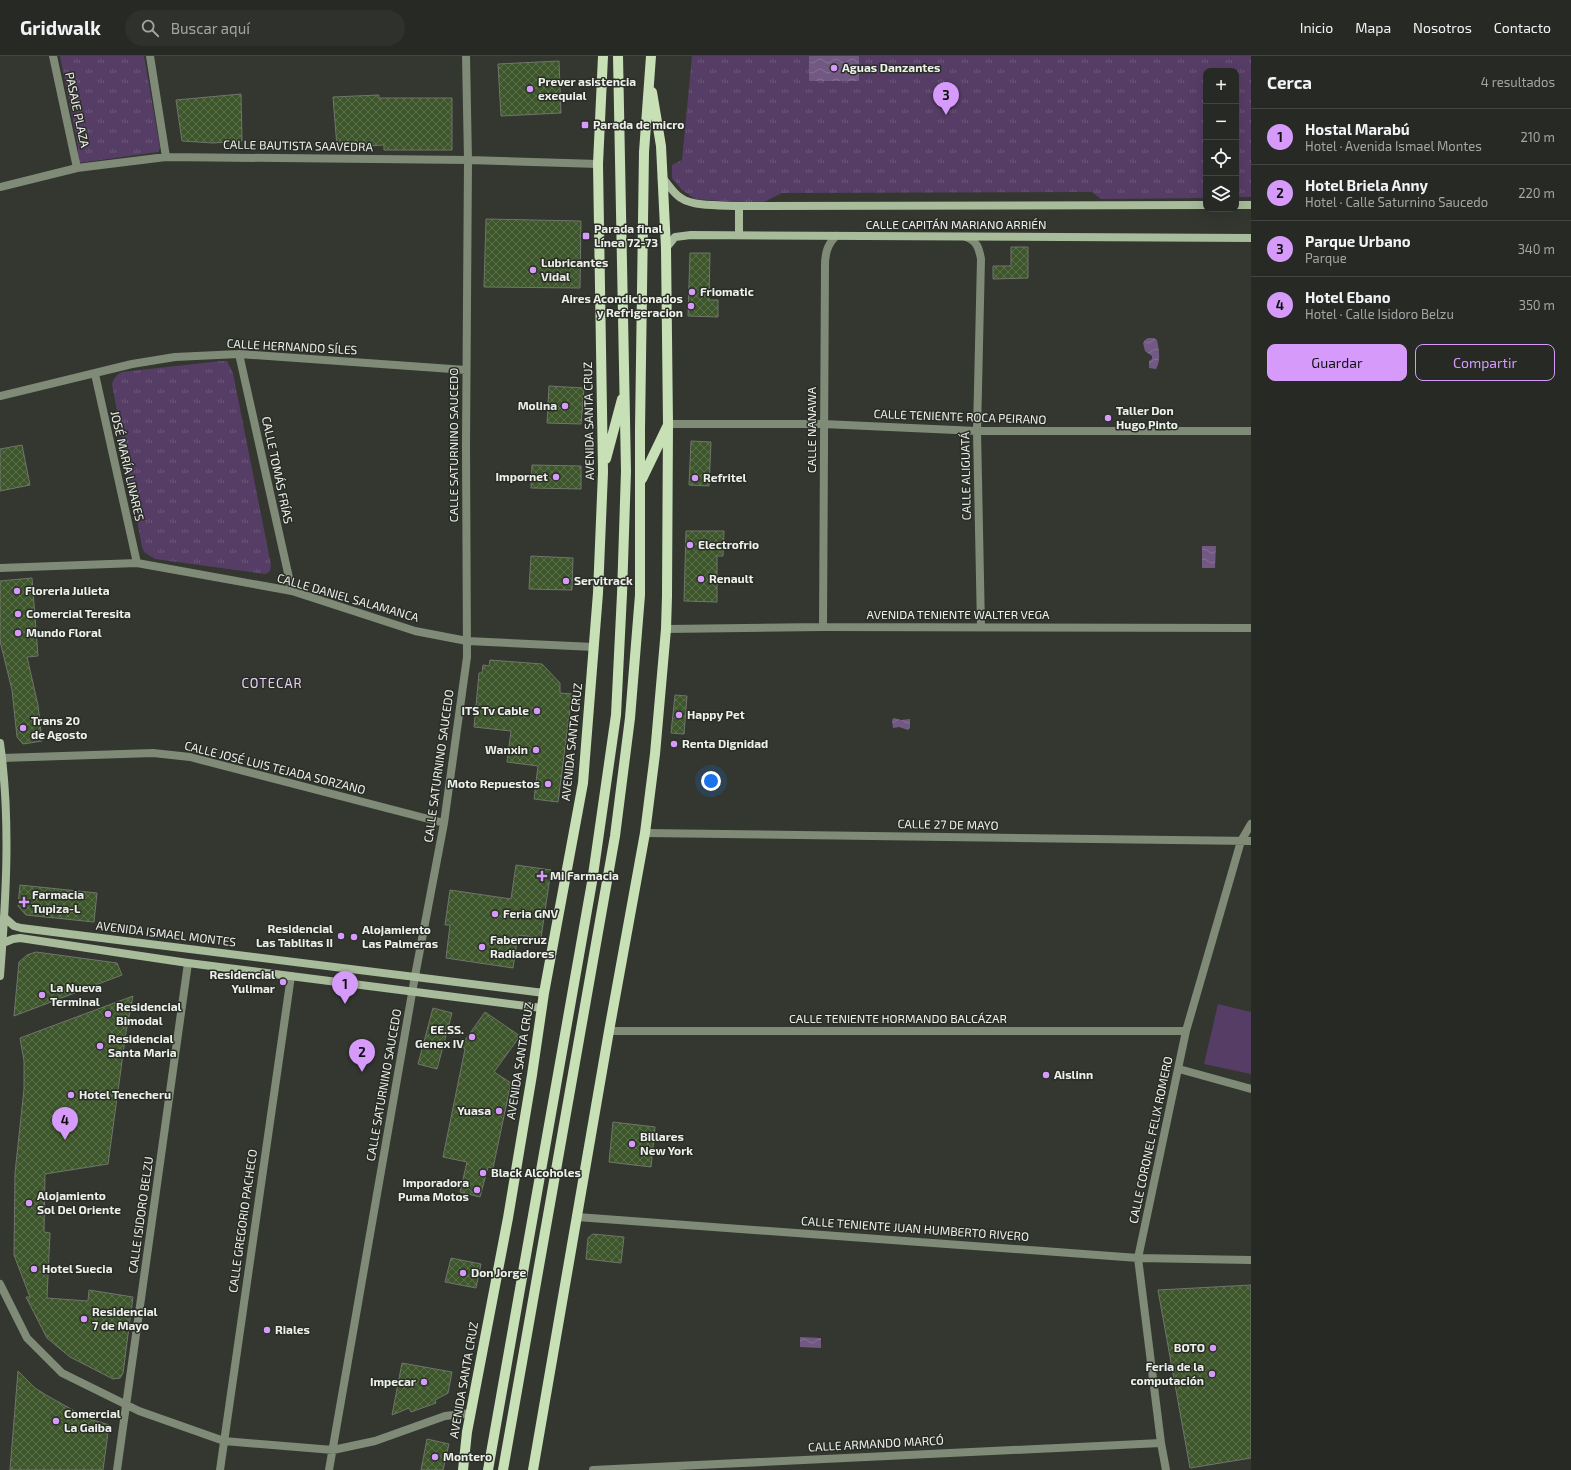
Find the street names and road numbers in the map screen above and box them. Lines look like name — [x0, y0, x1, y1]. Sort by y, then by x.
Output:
street label: PASAJE PLAZA — [63, 71, 93, 149]
street label: CALLE BAUTISTA SAAVEDRA — [223, 137, 374, 153]
street label: CALLE CAPITÁN MARIANO ARRIÉN — [866, 217, 1046, 231]
street label: CALLE HERNANDO SÍLES — [226, 336, 358, 356]
street label: AVENIDA SANTA CRUZ — [580, 362, 596, 480]
street label: CALLE SATURNINO SAUCEDO — [446, 368, 460, 522]
street label: CALLE NANAWA — [804, 386, 818, 473]
street label: CALLE TENIENTE ROCA PEIRANO — [873, 406, 1047, 426]
street label: JOSÉ MARÍA LINARES — [108, 409, 148, 523]
street label: CALLE TOMÁS FRÍAS — [260, 415, 296, 525]
street label: CALLE ALIGUATÁ — [957, 431, 973, 520]
street label: CALLE DANIEL SALAMANCA — [276, 570, 421, 624]
street label: AVENIDA TENIENTE WALTER VEGA — [867, 607, 1050, 621]
street label: AVENIDA SANTA CRUZ — [558, 682, 584, 801]
street label: CALLE SATURNINO SAUCEDO — [420, 688, 456, 843]
street label: CALLE JOSÉ LUIS TEJADA SORZANO — [183, 738, 367, 796]
street label: CALLE 27 DE MAYO — [897, 816, 999, 832]
street label: AVENIDA ISMAEL MONTES — [95, 917, 237, 949]
street label: AVENIDA SANTA CRUZ — [503, 1001, 535, 1120]
street label: CALLE SATURNINO SAUCEDO — [363, 1008, 403, 1162]
street label: CALLE TENIENTE HORMANDO BALCÁZAR — [789, 1011, 1007, 1025]
street label: CALLE CORONEL FELIX ROMERO — [1125, 1055, 1175, 1225]
street label: CALLE GREGORIO PACHECO — [225, 1148, 259, 1294]
street label: CALLE ISIDORO BELZU — [125, 1155, 155, 1274]
street label: CALLE TENIENTE JUAN HUMBERTO RIVERO — [801, 1213, 1030, 1243]
street label: AVENIDA SANTA CRUZ — [446, 1320, 480, 1439]
street label: CALLE ARMANDO MARCÓ — [808, 1432, 944, 1454]

